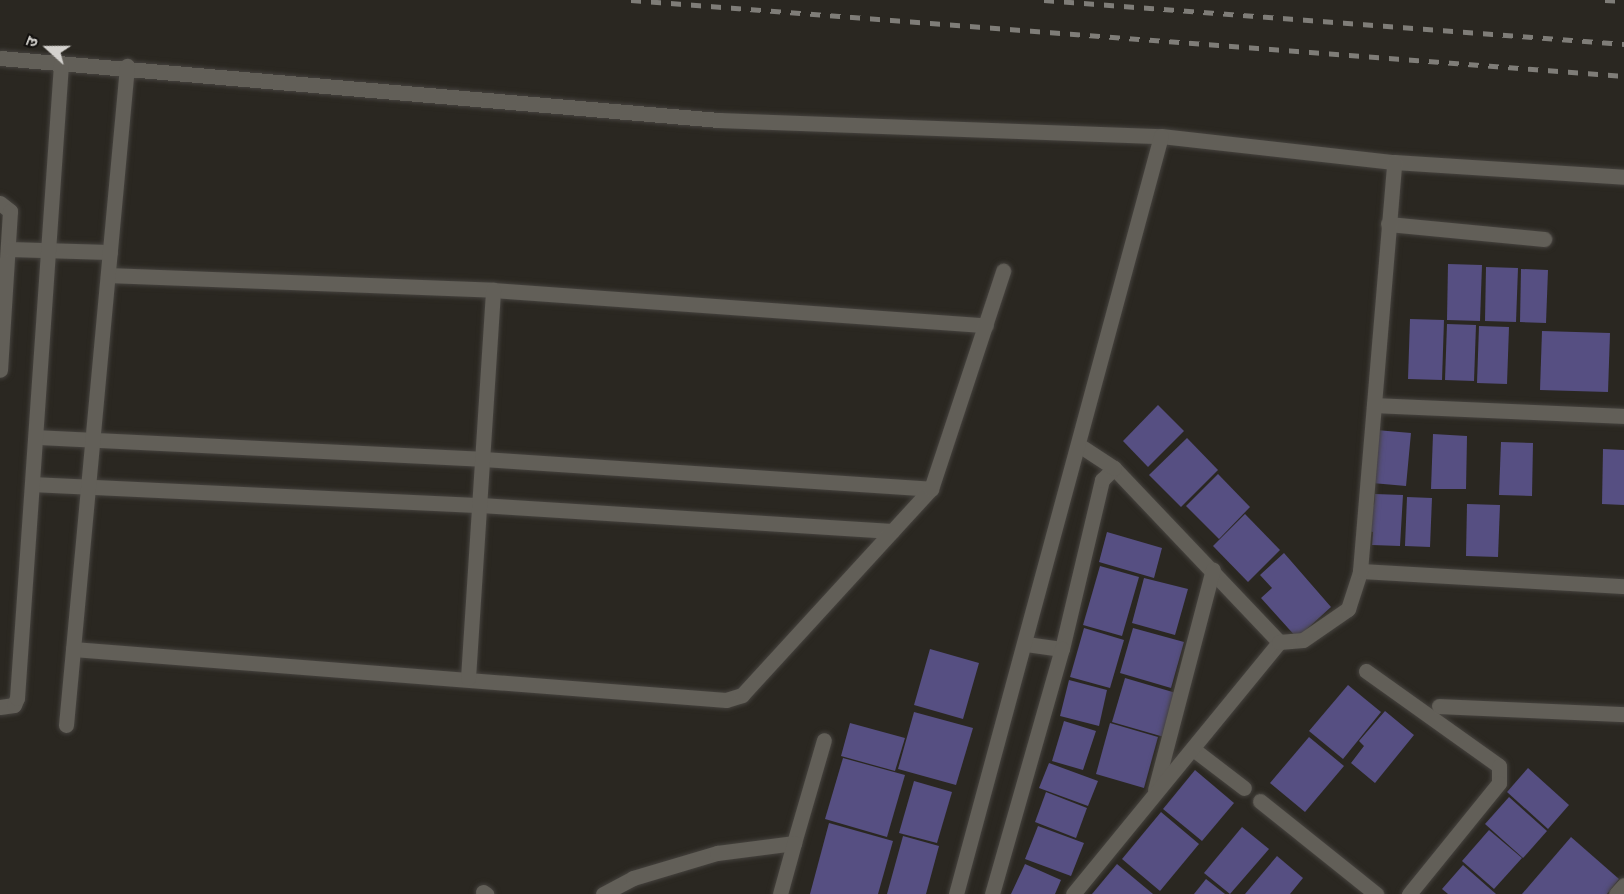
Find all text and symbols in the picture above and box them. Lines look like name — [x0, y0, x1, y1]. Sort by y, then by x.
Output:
north arrow — [18, 18, 78, 78]
text: उ — [19, 33, 43, 50]

